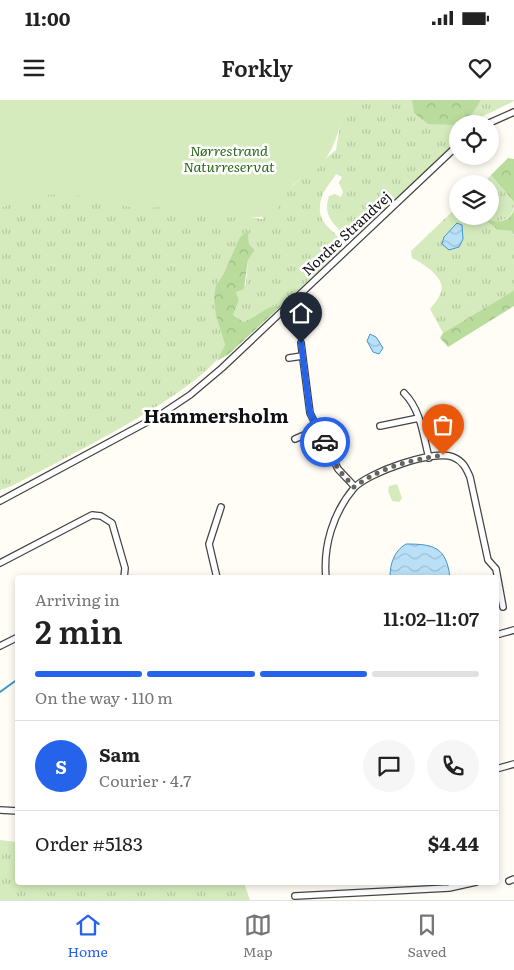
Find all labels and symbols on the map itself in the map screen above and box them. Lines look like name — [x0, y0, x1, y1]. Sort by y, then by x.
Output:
park label: Nørrestrand Naturreservat — [183, 140, 275, 176]
street label: Nordre Strandvej — [297, 186, 395, 280]
pin — [280, 292, 322, 343]
district label: Hammersholm — [143, 401, 289, 429]
pin — [422, 404, 464, 455]
courier — [300, 417, 350, 467]

